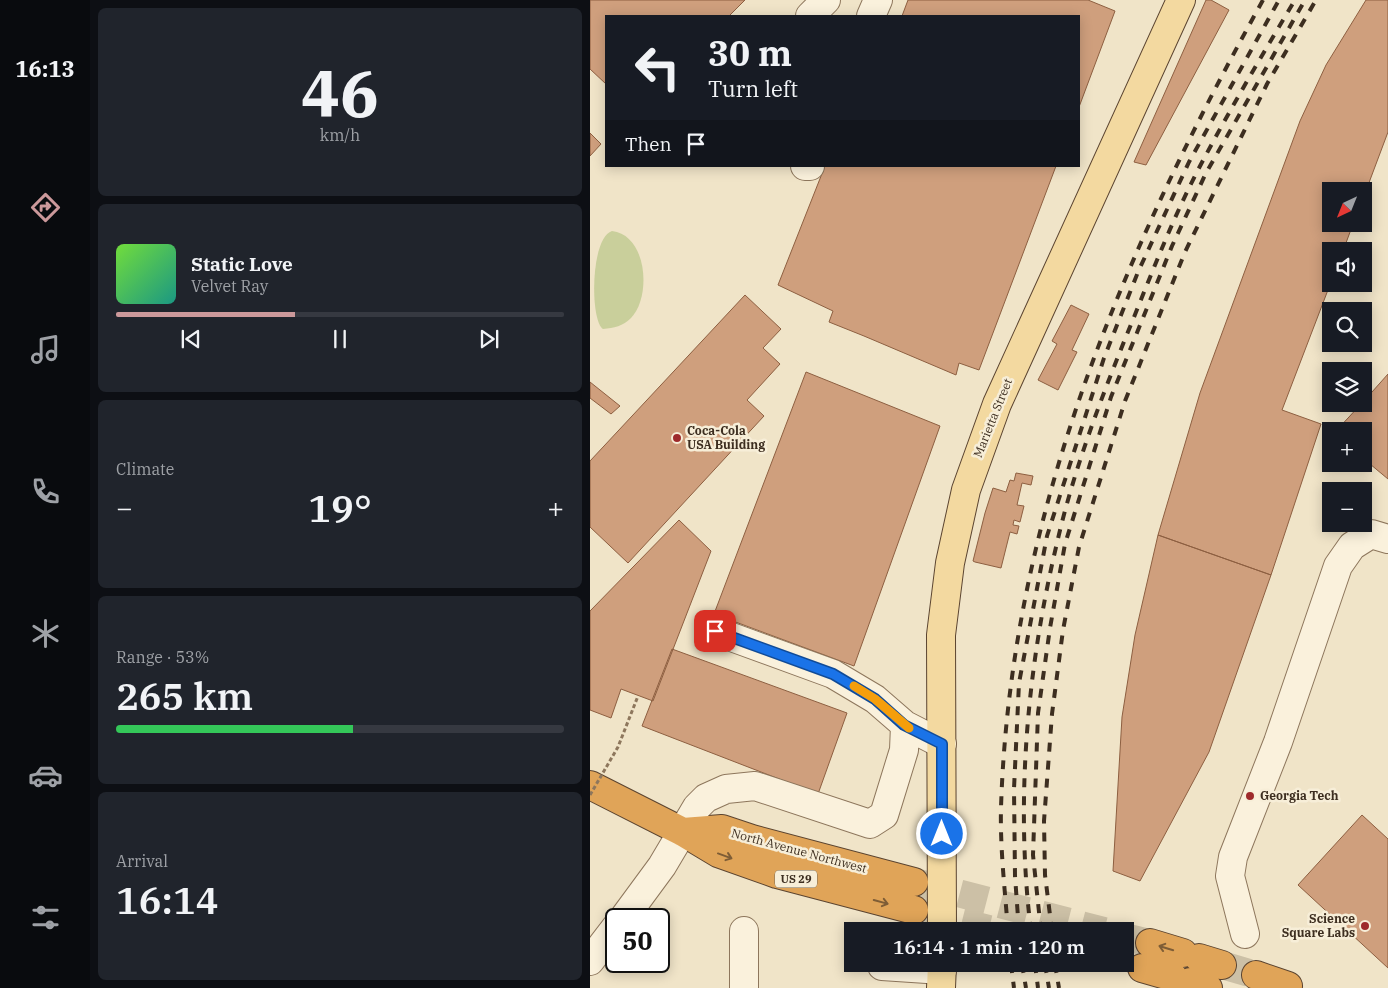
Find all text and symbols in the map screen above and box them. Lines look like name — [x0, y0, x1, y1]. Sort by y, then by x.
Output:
text: 30 m — [708, 30, 792, 76]
icon: left — [625, 35, 690, 100]
text: 46 — [301, 50, 379, 135]
text: 16:13 — [15, 54, 75, 83]
text: Turn left — [708, 74, 798, 103]
text: km/h — [320, 125, 360, 145]
icon: arrive — [682, 130, 710, 158]
text: Then — [625, 132, 672, 156]
north arrow — [1322, 182, 1372, 232]
map controls — [1322, 182, 1372, 532]
icon: directions — [28, 190, 63, 225]
button: sound — [1322, 242, 1372, 292]
text: Static Love — [191, 252, 293, 276]
text: Velvet Ray — [191, 276, 268, 296]
button: search — [1322, 302, 1372, 352]
icon: previous — [177, 325, 205, 353]
icon: pause — [326, 325, 354, 353]
icon: next — [475, 325, 503, 353]
icon: music — [28, 332, 63, 367]
button: layers — [1322, 362, 1372, 412]
street label: Marietta Street — [970, 376, 1015, 460]
button: + — [1322, 422, 1372, 472]
place label: Coca-Cola USA Building — [687, 423, 765, 452]
marker: Coca-Cola USA Building — [671, 432, 683, 444]
text: Climate — [116, 459, 174, 479]
icon: phone — [28, 474, 63, 509]
button: − — [1322, 482, 1372, 532]
text: 19° — [308, 483, 372, 532]
text: − — [116, 489, 133, 526]
text: + — [547, 489, 564, 526]
pin — [694, 610, 736, 652]
icon: climate — [28, 616, 63, 651]
icon: arrive — [701, 617, 729, 645]
text: Range · 53% — [116, 647, 209, 667]
text: 265 km — [116, 671, 253, 720]
icon: car — [28, 758, 63, 793]
place label: Georgia Tech — [1260, 788, 1339, 803]
marker: Georgia Tech — [1244, 790, 1256, 802]
position arrow — [915, 807, 967, 859]
street label: North Avenue Northwest — [730, 825, 869, 876]
text: Arrival — [116, 851, 168, 871]
one-way arrow — [717, 852, 733, 861]
road number: US 29 — [775, 871, 817, 888]
text: 16:14 — [116, 875, 219, 924]
one-way arrow — [873, 897, 889, 907]
icon: filters — [28, 900, 63, 935]
speed limit sign: 50 — [605, 908, 670, 973]
place label: Science Square Labs — [1282, 911, 1355, 940]
marker: Science Square Labs — [1359, 920, 1371, 932]
text: 16:14 · 1 min · 120 m — [893, 935, 1085, 959]
one-way arrow — [1159, 943, 1175, 953]

